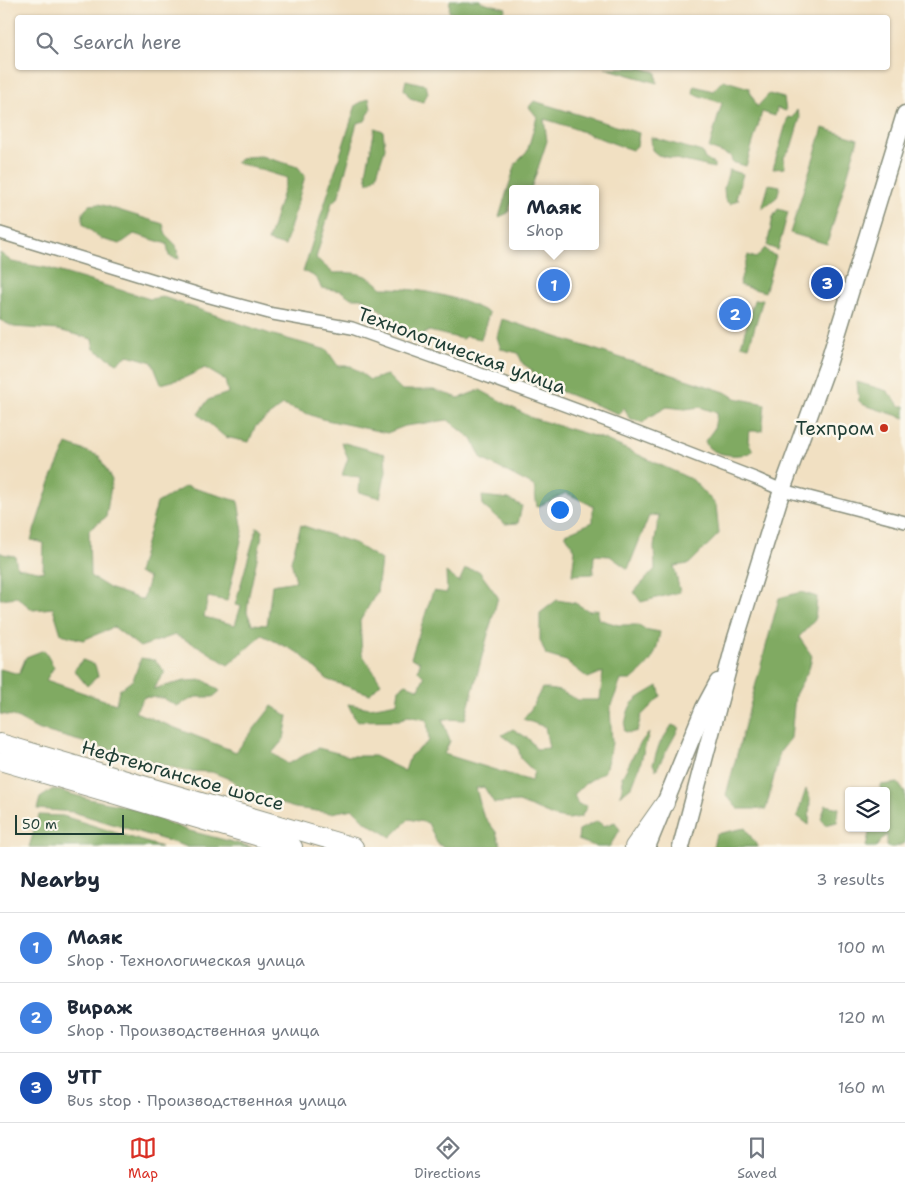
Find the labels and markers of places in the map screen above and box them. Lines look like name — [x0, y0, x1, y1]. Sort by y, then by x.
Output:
pin: 3 — [811, 264, 843, 302]
pin: 1 — [538, 266, 570, 304]
pin: 2 — [719, 295, 751, 333]
place label: Техпром — [796, 416, 874, 441]
marker: Техпром — [878, 422, 890, 434]

